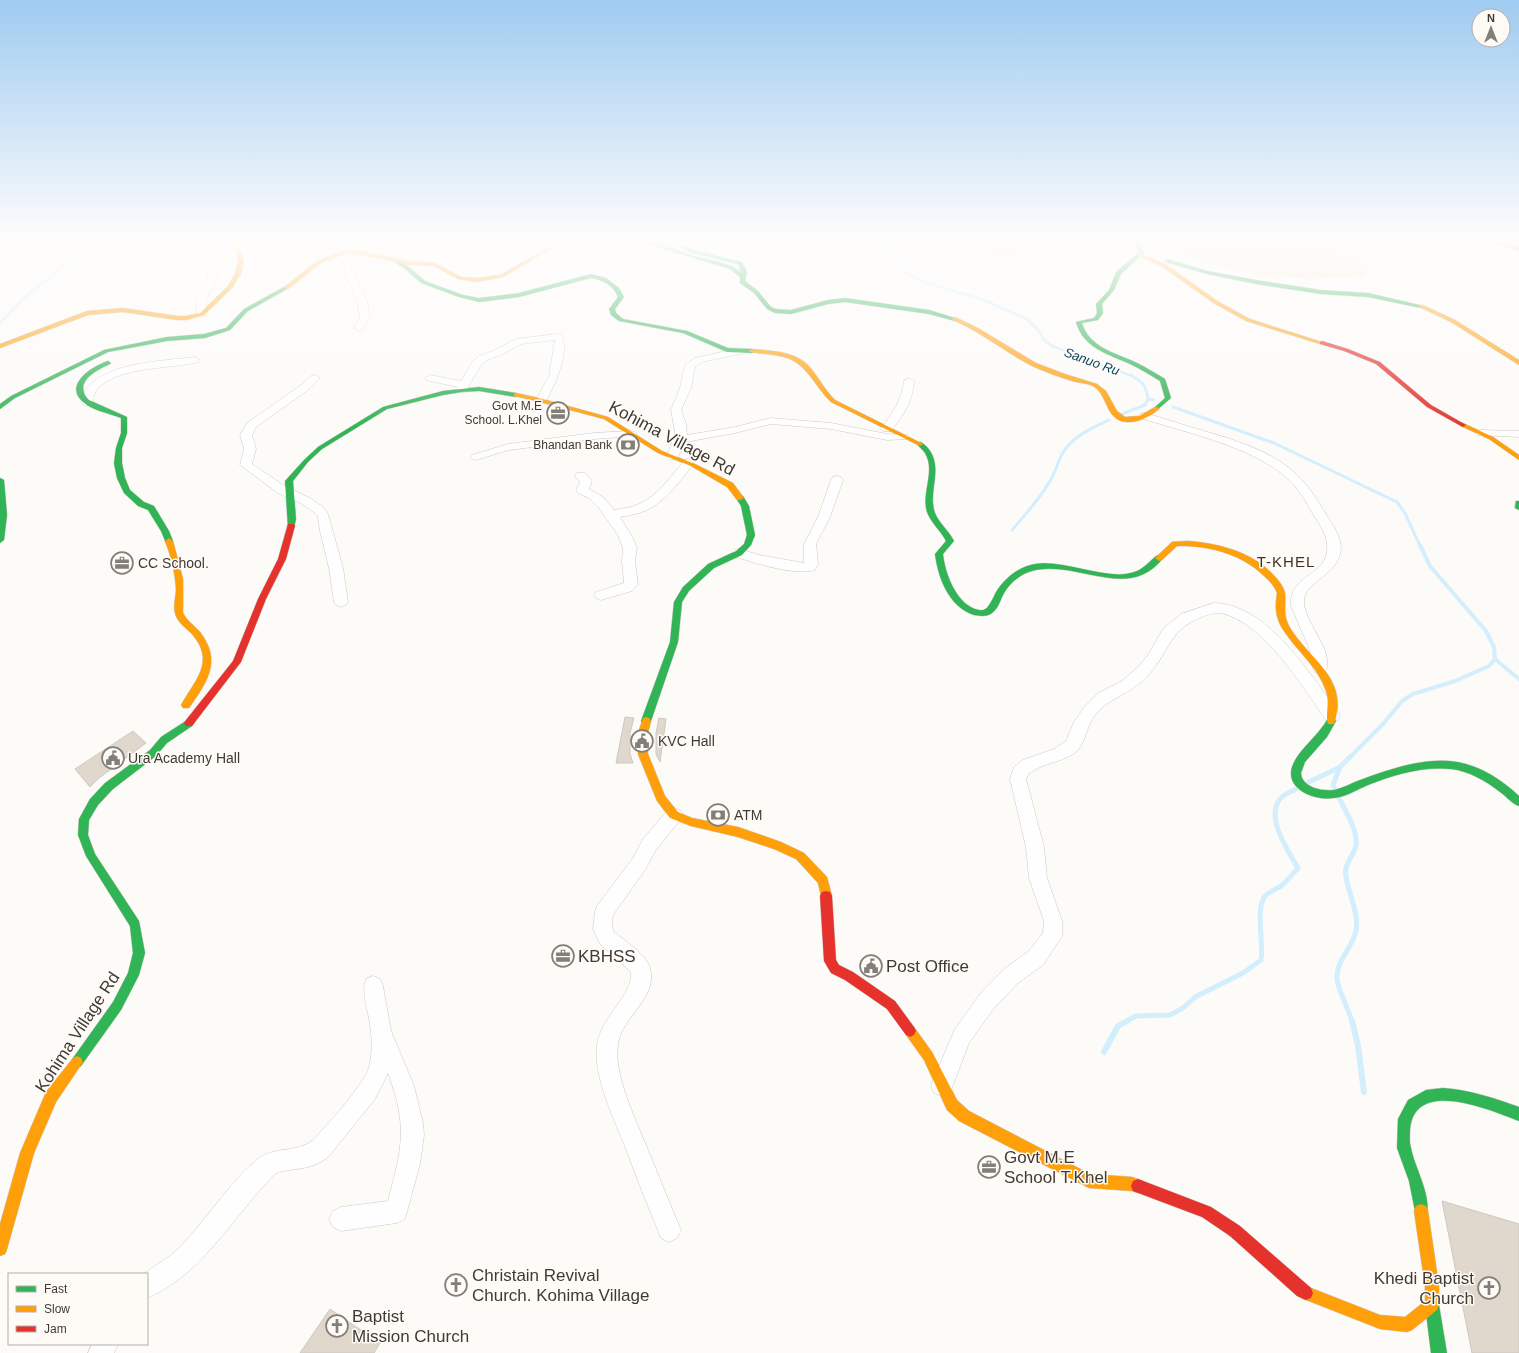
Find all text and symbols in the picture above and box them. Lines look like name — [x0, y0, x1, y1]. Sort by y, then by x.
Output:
north arrow — [1471, 8, 1511, 48]
text: N — [1487, 12, 1495, 24]
water label: Sanuo Ru — [1062, 345, 1122, 378]
street label: Kohima Village Rd — [606, 397, 738, 480]
place label: Govt M.E School. L.Khel — [465, 399, 542, 427]
office icon: Govt M.E School. L.Khel — [545, 400, 571, 426]
bank icon: Bhandan Bank — [615, 432, 641, 458]
place label: Bhandan Bank — [533, 438, 613, 452]
office icon: CC School. — [109, 550, 135, 576]
district label: T-KHEL — [1257, 553, 1315, 570]
place label: CC School. — [138, 555, 209, 571]
public building icon: KVC Hall — [629, 728, 655, 754]
place label: KVC Hall — [658, 733, 715, 749]
public building icon: Ura Academy Hall — [100, 745, 126, 771]
place label: Ura Academy Hall — [128, 750, 240, 766]
bank icon: ATM — [705, 802, 731, 828]
place label: ATM — [734, 807, 763, 823]
office icon: KBHSS — [550, 943, 576, 969]
place label: KBHSS — [578, 947, 636, 966]
public building icon: Post Office — [858, 953, 884, 979]
place label: Post Office — [886, 957, 969, 976]
street label: Kohima Village Rd — [31, 969, 123, 1096]
place label: Govt M.E School T.Khel — [1004, 1148, 1108, 1187]
office icon: Govt M.E School T.Khel — [976, 1154, 1002, 1180]
place label: Christain Revival Church. Kohima Village — [472, 1266, 649, 1305]
place label: Khedi Baptist Church — [1374, 1269, 1474, 1308]
church icon: Christain Revival Church. Kohima Village — [443, 1272, 469, 1298]
legend — [8, 1273, 148, 1345]
church icon: Khedi Baptist Church — [1476, 1275, 1502, 1301]
text: Fast — [44, 1282, 68, 1296]
text: Slow — [44, 1302, 70, 1316]
place label: Baptist Mission Church — [352, 1307, 469, 1346]
church icon: Baptist Mission Church — [324, 1313, 350, 1339]
text: Jam — [44, 1322, 67, 1336]

